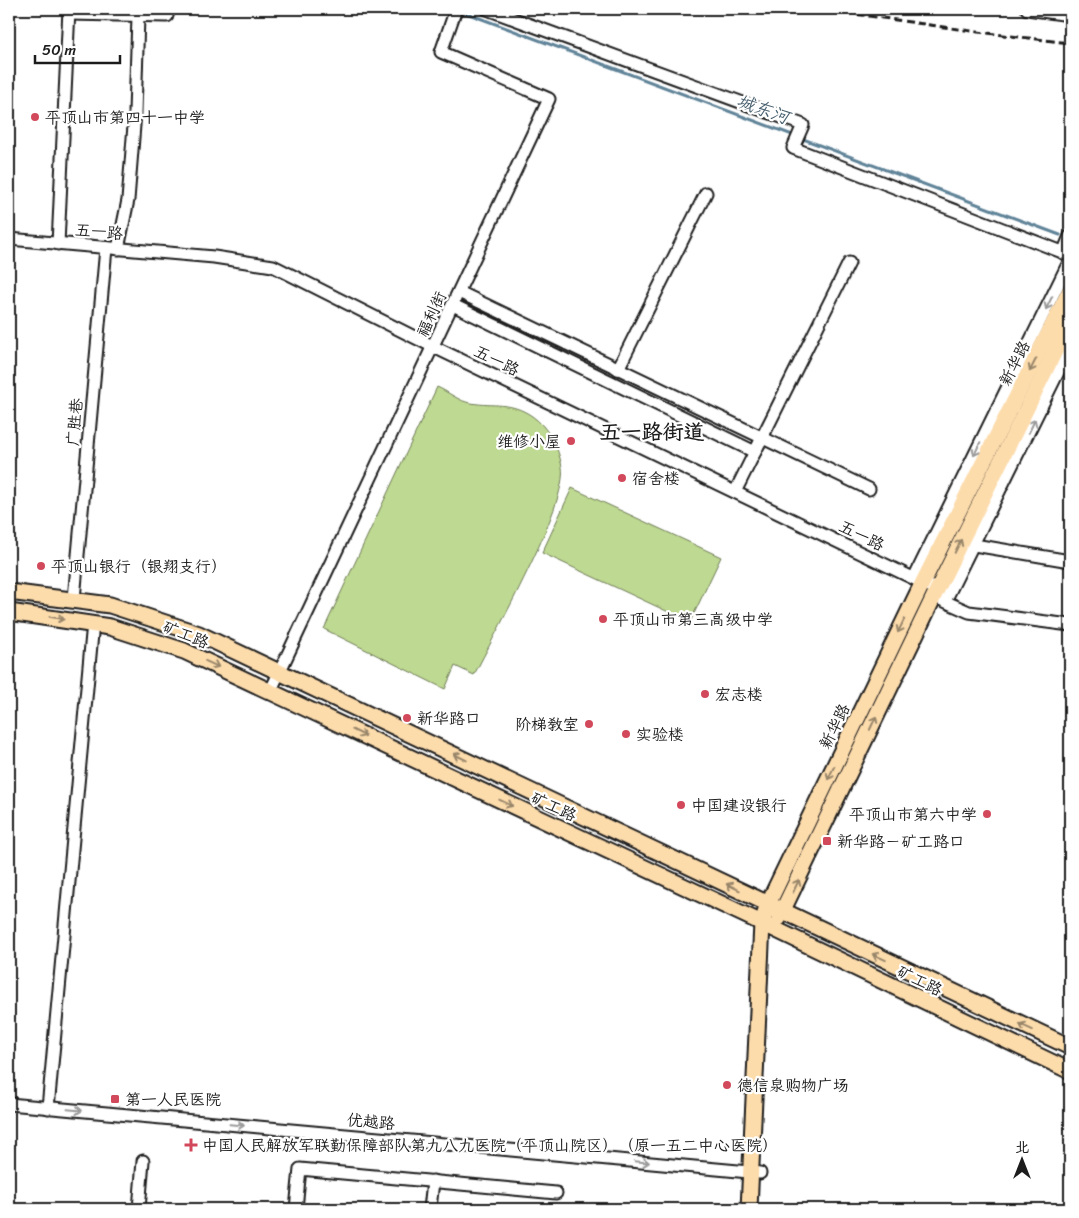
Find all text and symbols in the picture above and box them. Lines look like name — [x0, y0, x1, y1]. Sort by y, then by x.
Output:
scale bar — [35, 32, 120, 64]
text: 50 m — [42, 37, 77, 63]
water label: 城东河 — [732, 85, 797, 134]
place label: 平顶山市第四十一中学 — [45, 103, 205, 132]
marker: 平顶山市第四十一中学 — [29, 111, 41, 123]
street label: 五一路 — [74, 215, 124, 248]
street label: 福利街 — [408, 286, 455, 342]
one-way arrow — [1044, 295, 1053, 310]
street label: 新华路 — [991, 335, 1038, 391]
street label: 五一路 — [469, 337, 525, 384]
one-way arrow — [1027, 357, 1037, 372]
street label: 广胜巷 — [58, 397, 91, 447]
district label: 五一路街道 — [600, 413, 705, 451]
one-way arrow — [1028, 419, 1037, 434]
place label: 维修小屋 — [497, 427, 561, 456]
marker: 维修小屋 — [565, 435, 577, 447]
one-way arrow — [972, 441, 981, 456]
place label: 宿舍楼 — [632, 464, 680, 493]
marker: 宿舍楼 — [616, 472, 628, 484]
street label: 五一路 — [834, 512, 890, 559]
one-way arrow — [954, 539, 964, 554]
place label: 平顶山银行（银翔支行） — [51, 552, 227, 581]
marker: 平顶山银行（银翔支行） — [35, 560, 47, 572]
place label: 平顶山市第三高级中学 — [613, 605, 773, 634]
street label: 矿工路 — [158, 612, 214, 657]
one-way arrow — [49, 613, 65, 623]
marker: 平顶山市第三高级中学 — [597, 613, 609, 625]
one-way arrow — [896, 619, 906, 634]
one-way arrow — [204, 659, 219, 669]
place label: 宏志楼 — [715, 680, 763, 709]
marker: 宏志楼 — [699, 688, 711, 700]
street label: 新华路 — [811, 698, 858, 754]
place label: 新华路口 — [417, 704, 481, 733]
place label: 阶梯教室 — [515, 710, 579, 739]
marker: 新华路口 — [401, 712, 413, 724]
one-way arrow — [869, 716, 878, 731]
marker: 阶梯教室 — [583, 718, 595, 730]
place label: 实验楼 — [636, 720, 684, 749]
one-way arrow — [351, 728, 366, 738]
marker: 实验楼 — [620, 728, 632, 740]
one-way arrow — [453, 751, 468, 761]
one-way arrow — [826, 765, 836, 780]
street label: 矿工路 — [526, 783, 582, 830]
place label: 中国建设银行 — [691, 791, 787, 820]
one-way arrow — [498, 798, 513, 808]
marker: 中国建设银行 — [675, 799, 687, 811]
place label: 平顶山市第六中学 — [849, 800, 977, 829]
marker: 平顶山市第六中学 — [981, 808, 993, 820]
place label: 新华路－矿工路口 — [837, 827, 965, 856]
marker: 新华路－矿工路口 — [821, 835, 833, 847]
one-way arrow — [791, 879, 801, 894]
one-way arrow — [725, 882, 740, 892]
one-way arrow — [872, 952, 887, 962]
street label: 矿工路 — [892, 957, 948, 1004]
one-way arrow — [1019, 1021, 1034, 1031]
place label: 德信泉购物广场 — [737, 1071, 849, 1100]
marker: 德信泉购物广场 — [721, 1079, 733, 1091]
place label: 第一人民医院 — [125, 1085, 221, 1114]
marker: 第一人民医院 — [109, 1093, 121, 1105]
one-way arrow — [66, 1105, 82, 1115]
street label: 优越路 — [346, 1105, 396, 1138]
one-way arrow — [228, 1120, 244, 1130]
place label: 中国人民解放军联勤保障部队第九八九医院（平顶山院区）（原一五二中心医院） — [202, 1131, 778, 1160]
text: 北 — [1015, 1135, 1029, 1160]
north arrow — [996, 1136, 1046, 1186]
marker: 中国人民解放军联勤保障部队第九八九医院（平顶山院区）（原一五二中心医院） — [184, 1138, 198, 1152]
one-way arrow — [634, 1157, 650, 1167]

